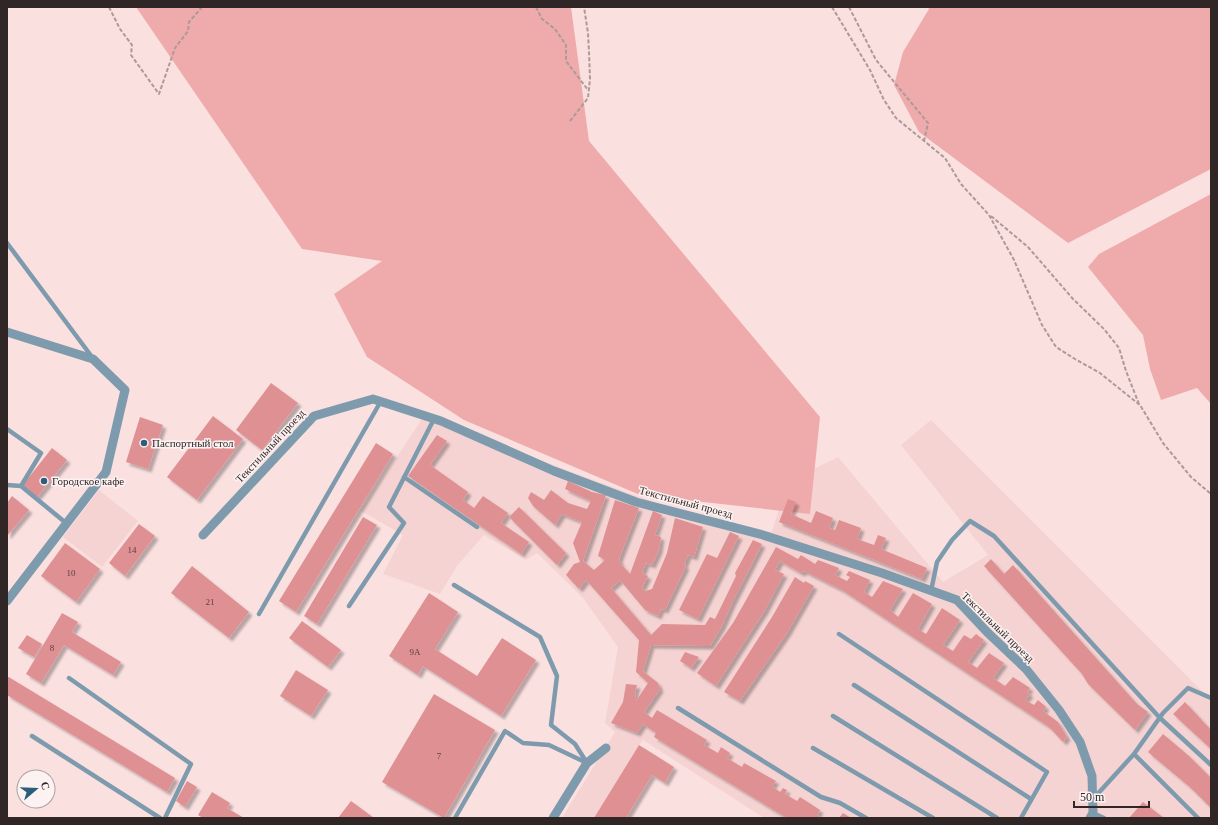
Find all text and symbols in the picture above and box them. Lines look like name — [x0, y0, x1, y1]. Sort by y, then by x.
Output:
street label: Текстильный проезд — [233, 406, 307, 485]
place label: Паспортный стол — [152, 437, 234, 449]
marker: Паспортный стол — [139, 438, 149, 448]
place label: Городское кафе — [52, 475, 124, 487]
marker: Городское кафе — [39, 476, 49, 486]
street label: Текстильный проезд — [638, 484, 734, 520]
house number: 14 — [128, 545, 137, 555]
house number: 10 — [67, 568, 76, 578]
street label: Текстильный проезд — [959, 589, 1037, 665]
house number: 21 — [206, 597, 215, 607]
house number: 8 — [50, 643, 55, 653]
house number: 9А — [410, 647, 421, 657]
house number: 7 — [437, 751, 442, 761]
north arrow — [16, 769, 56, 809]
text: С — [38, 780, 52, 792]
scale bar — [1074, 783, 1149, 809]
text: 50 m — [1080, 790, 1105, 804]

